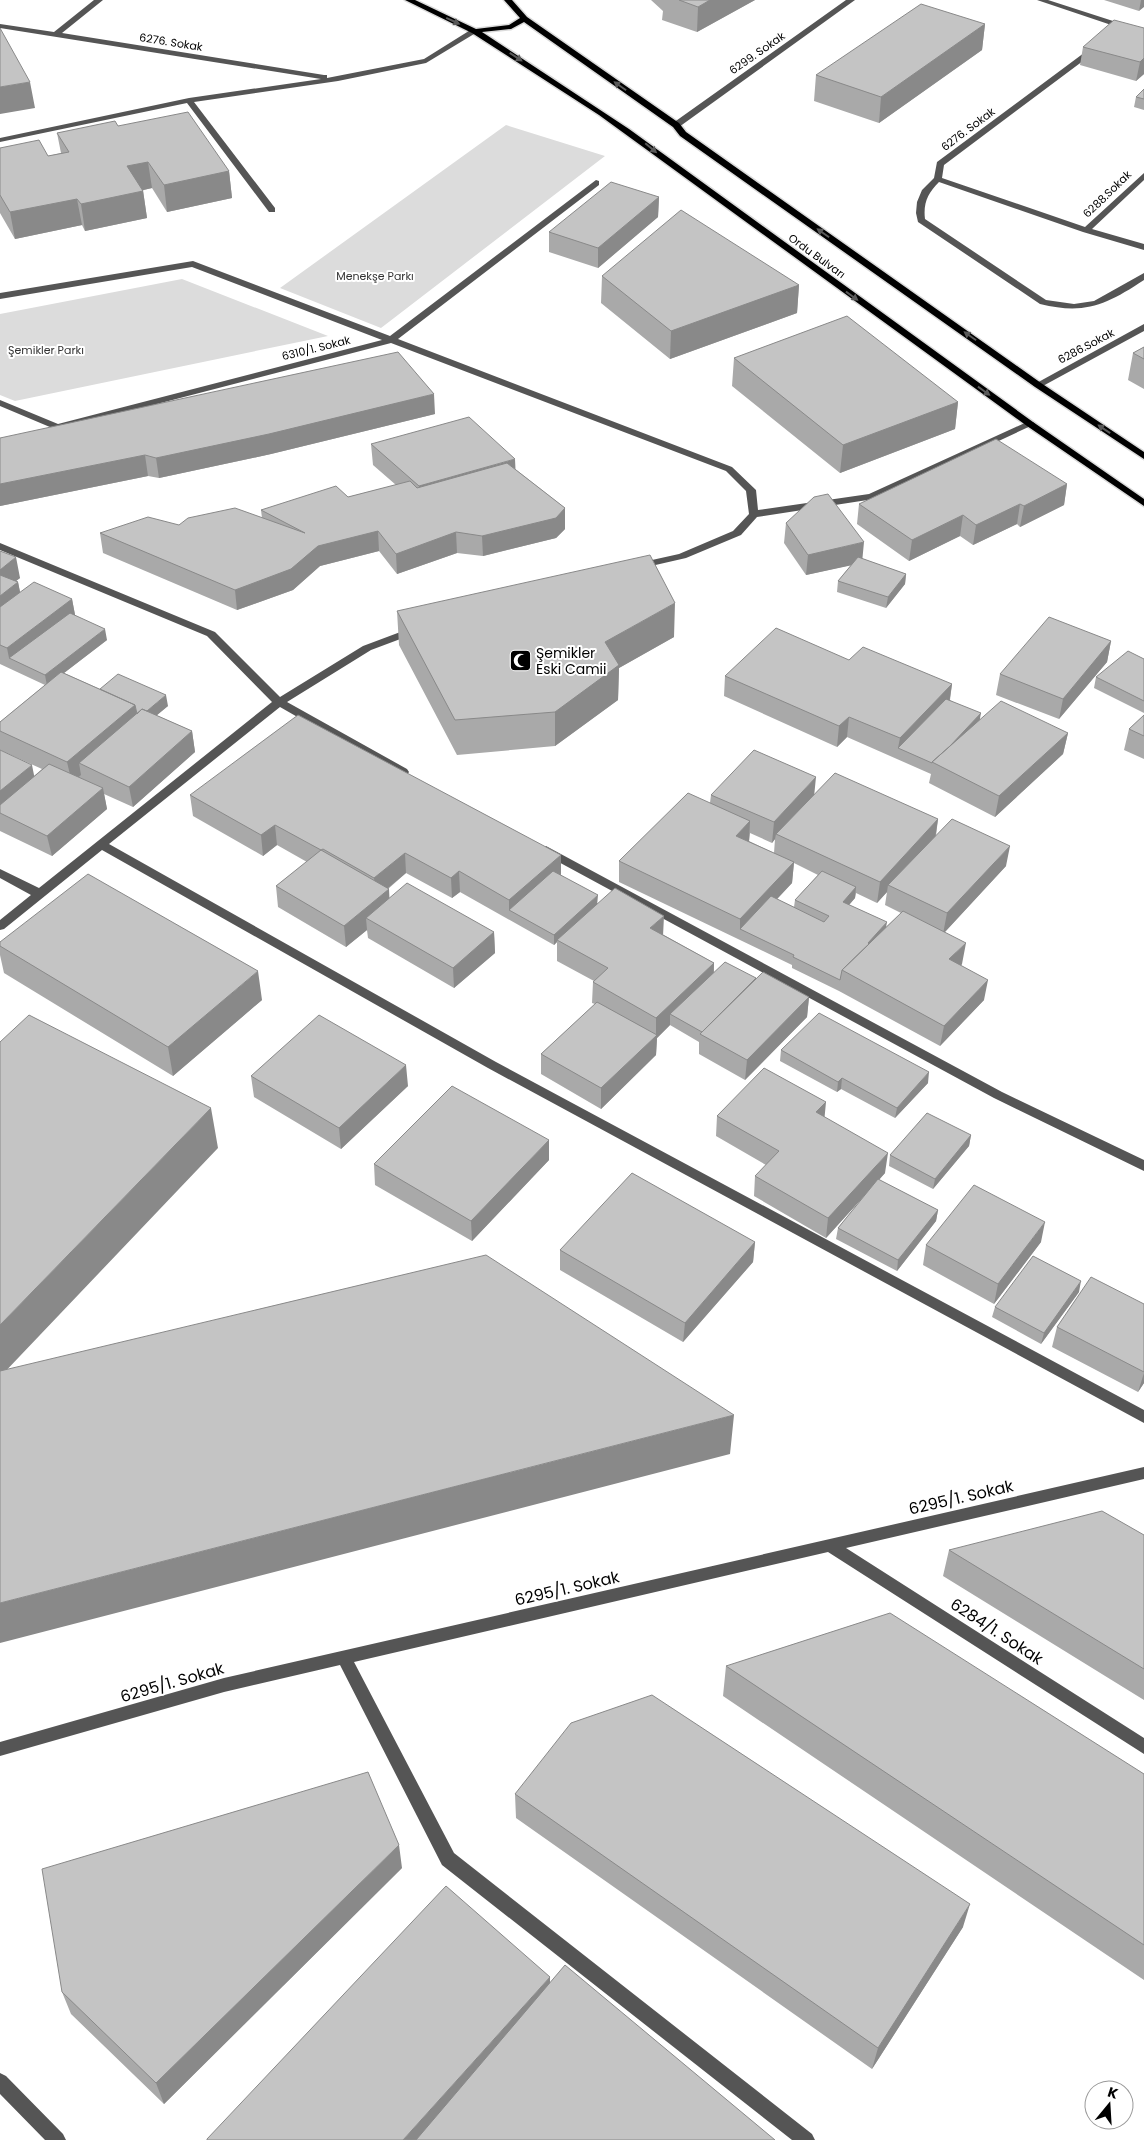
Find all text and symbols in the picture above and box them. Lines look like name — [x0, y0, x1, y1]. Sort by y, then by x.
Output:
one-way arrow — [446, 17, 460, 25]
street label: 6299. Sokak — [726, 28, 788, 78]
street label: 6276. Sokak — [138, 29, 204, 55]
one-way arrow — [509, 53, 522, 62]
one-way arrow — [614, 81, 627, 91]
street label: 6276. Sokak — [938, 103, 999, 155]
one-way arrow — [644, 142, 656, 154]
street label: 6288.Sokak — [1079, 167, 1135, 221]
one-way arrow — [817, 227, 830, 238]
street label: Ordu Bulvarı — [785, 230, 849, 282]
park label: Menekşe Parkı — [336, 268, 414, 284]
one-way arrow — [845, 291, 859, 301]
street label: 6286.Sokak — [1055, 324, 1117, 368]
one-way arrow — [963, 331, 977, 341]
street label: 6310/1. Sokak — [280, 332, 352, 364]
park label: Şemikler Parkı — [8, 342, 84, 358]
one-way arrow — [977, 386, 991, 396]
one-way arrow — [1097, 424, 1110, 433]
place label: Şemikler Eski Camii — [536, 643, 606, 679]
mosque icon: Şemikler Eski Camii — [508, 649, 532, 673]
street label: 6295/1. Sokak — [906, 1474, 1016, 1521]
street label: 6295/1. Sokak — [512, 1565, 622, 1612]
street label: 6284/1. Sokak — [946, 1593, 1048, 1671]
street label: 6295/1. Sokak — [118, 1657, 227, 1708]
north arrow — [1084, 2080, 1134, 2130]
text: K — [1105, 2082, 1121, 2104]

